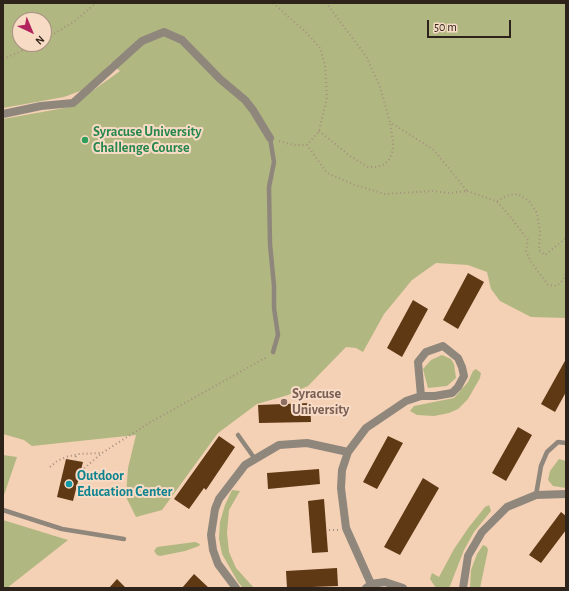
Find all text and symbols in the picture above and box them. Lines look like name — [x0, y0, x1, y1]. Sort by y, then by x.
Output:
north arrow — [12, 12, 52, 52]
scale bar — [429, 12, 513, 38]
text: 50 m — [434, 21, 457, 33]
text: N — [33, 34, 47, 47]
place label: Syracuse University Challenge Course — [93, 124, 202, 156]
marker: Syracuse University Challenge Course — [80, 135, 90, 145]
place label: Syracuse University — [292, 386, 349, 418]
marker: Syracuse University — [279, 397, 289, 407]
place label: Outdoor Education Center — [77, 468, 172, 500]
marker: Outdoor Education Center — [64, 479, 74, 489]

